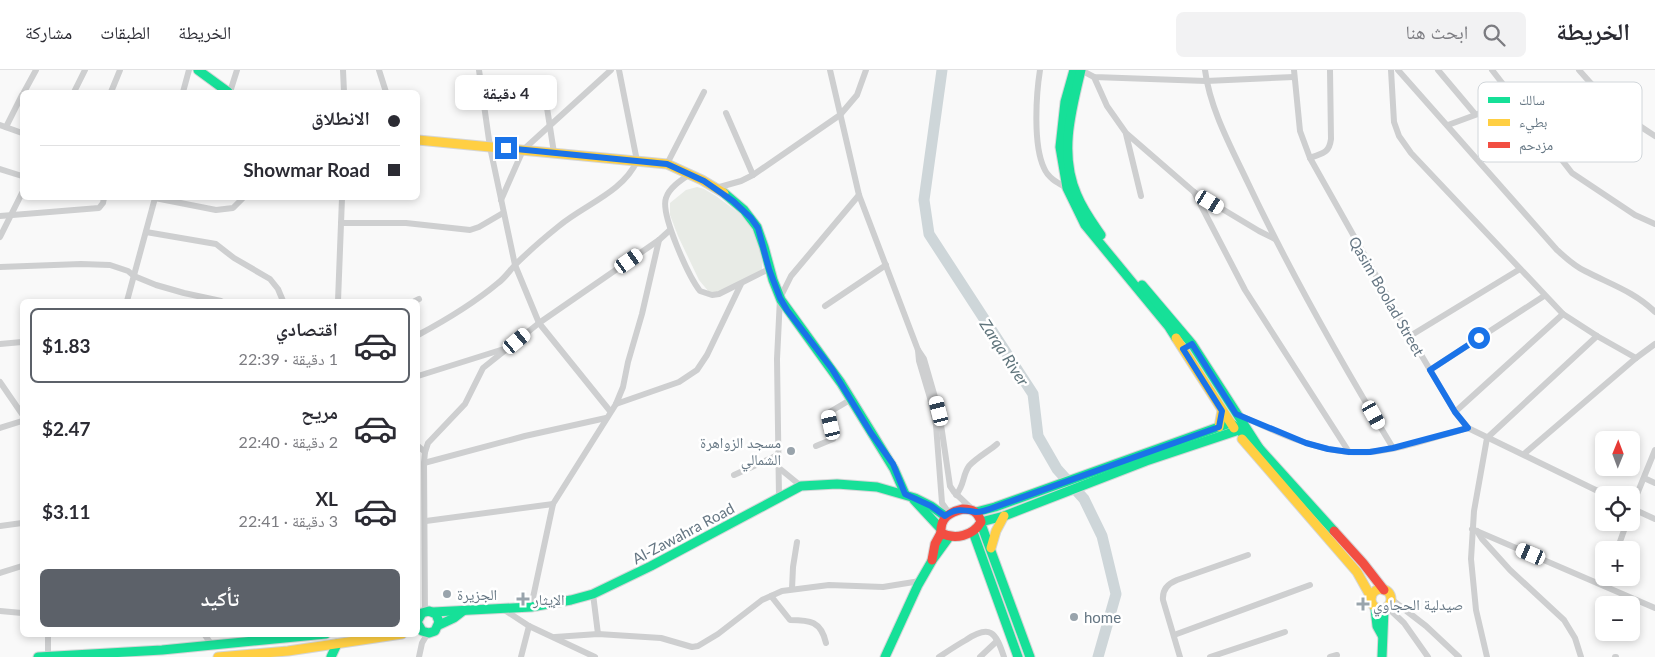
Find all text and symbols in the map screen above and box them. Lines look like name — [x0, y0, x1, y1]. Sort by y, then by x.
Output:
search box — [1176, 12, 1526, 57]
text: الخريطة — [1556, 16, 1630, 45]
text: ابحث هنا — [1406, 20, 1468, 43]
text: مشاركة — [25, 21, 72, 43]
text: الطبقات — [100, 21, 150, 43]
text: الخريطة — [178, 21, 231, 43]
icon: search — [1480, 21, 1508, 49]
callout: 4 دقيقة — [455, 75, 557, 110]
legend — [1478, 82, 1642, 162]
text: 4 دقيقة — [483, 83, 529, 102]
text: سالك — [1519, 91, 1545, 108]
text: الانطلاق — [311, 106, 370, 129]
text: بطيء — [1519, 113, 1548, 134]
text: مزدحم — [1519, 136, 1553, 155]
route end — [495, 137, 517, 159]
text: Showmar Road — [243, 158, 370, 181]
car — [1193, 188, 1226, 216]
street label: Qasim Boolad Street — [1345, 233, 1429, 359]
car — [612, 246, 645, 276]
water label: Zarqa River — [976, 314, 1034, 389]
text: اقتصادي — [276, 317, 338, 340]
icon: car — [353, 323, 398, 368]
car — [500, 326, 533, 356]
route start — [1468, 327, 1490, 349]
text: $1.83 — [42, 334, 91, 357]
text: 1 دقيقة · 22:39 — [239, 349, 338, 368]
car — [928, 395, 949, 427]
car — [1360, 398, 1387, 432]
text: مريح — [301, 400, 338, 423]
icon: car — [353, 406, 398, 451]
car — [820, 409, 841, 441]
text: $2.47 — [42, 417, 91, 440]
north arrow — [1595, 431, 1640, 476]
map controls — [1595, 431, 1640, 641]
text: 2 دقيقة · 22:40 — [239, 432, 338, 451]
place label: مسجد الزواهرة الشمالي — [700, 433, 781, 472]
marker: مسجد الزواهرة الشمالي — [785, 445, 797, 457]
button: locate — [1595, 486, 1640, 531]
text: XL — [315, 487, 338, 510]
icon: car — [353, 489, 398, 534]
street label: Al-Zawahra Road — [629, 499, 737, 567]
text: $3.11 — [42, 500, 91, 523]
text: 3 دقيقة · 22:41 — [239, 511, 338, 530]
car — [1514, 541, 1547, 567]
button: + — [1595, 541, 1640, 586]
button: تأكيد — [40, 569, 400, 627]
place label: الجزيرة — [457, 585, 497, 604]
marker: الجزيرة — [441, 588, 453, 600]
place label: الإيثار — [532, 590, 564, 609]
marker: الإيثار — [517, 593, 529, 605]
place label: صيدلية الحجاوي — [1373, 595, 1463, 617]
button: − — [1595, 596, 1640, 641]
marker: صيدلية الحجاوي — [1357, 598, 1369, 610]
place label: home — [1084, 608, 1121, 626]
marker: home — [1068, 611, 1080, 623]

